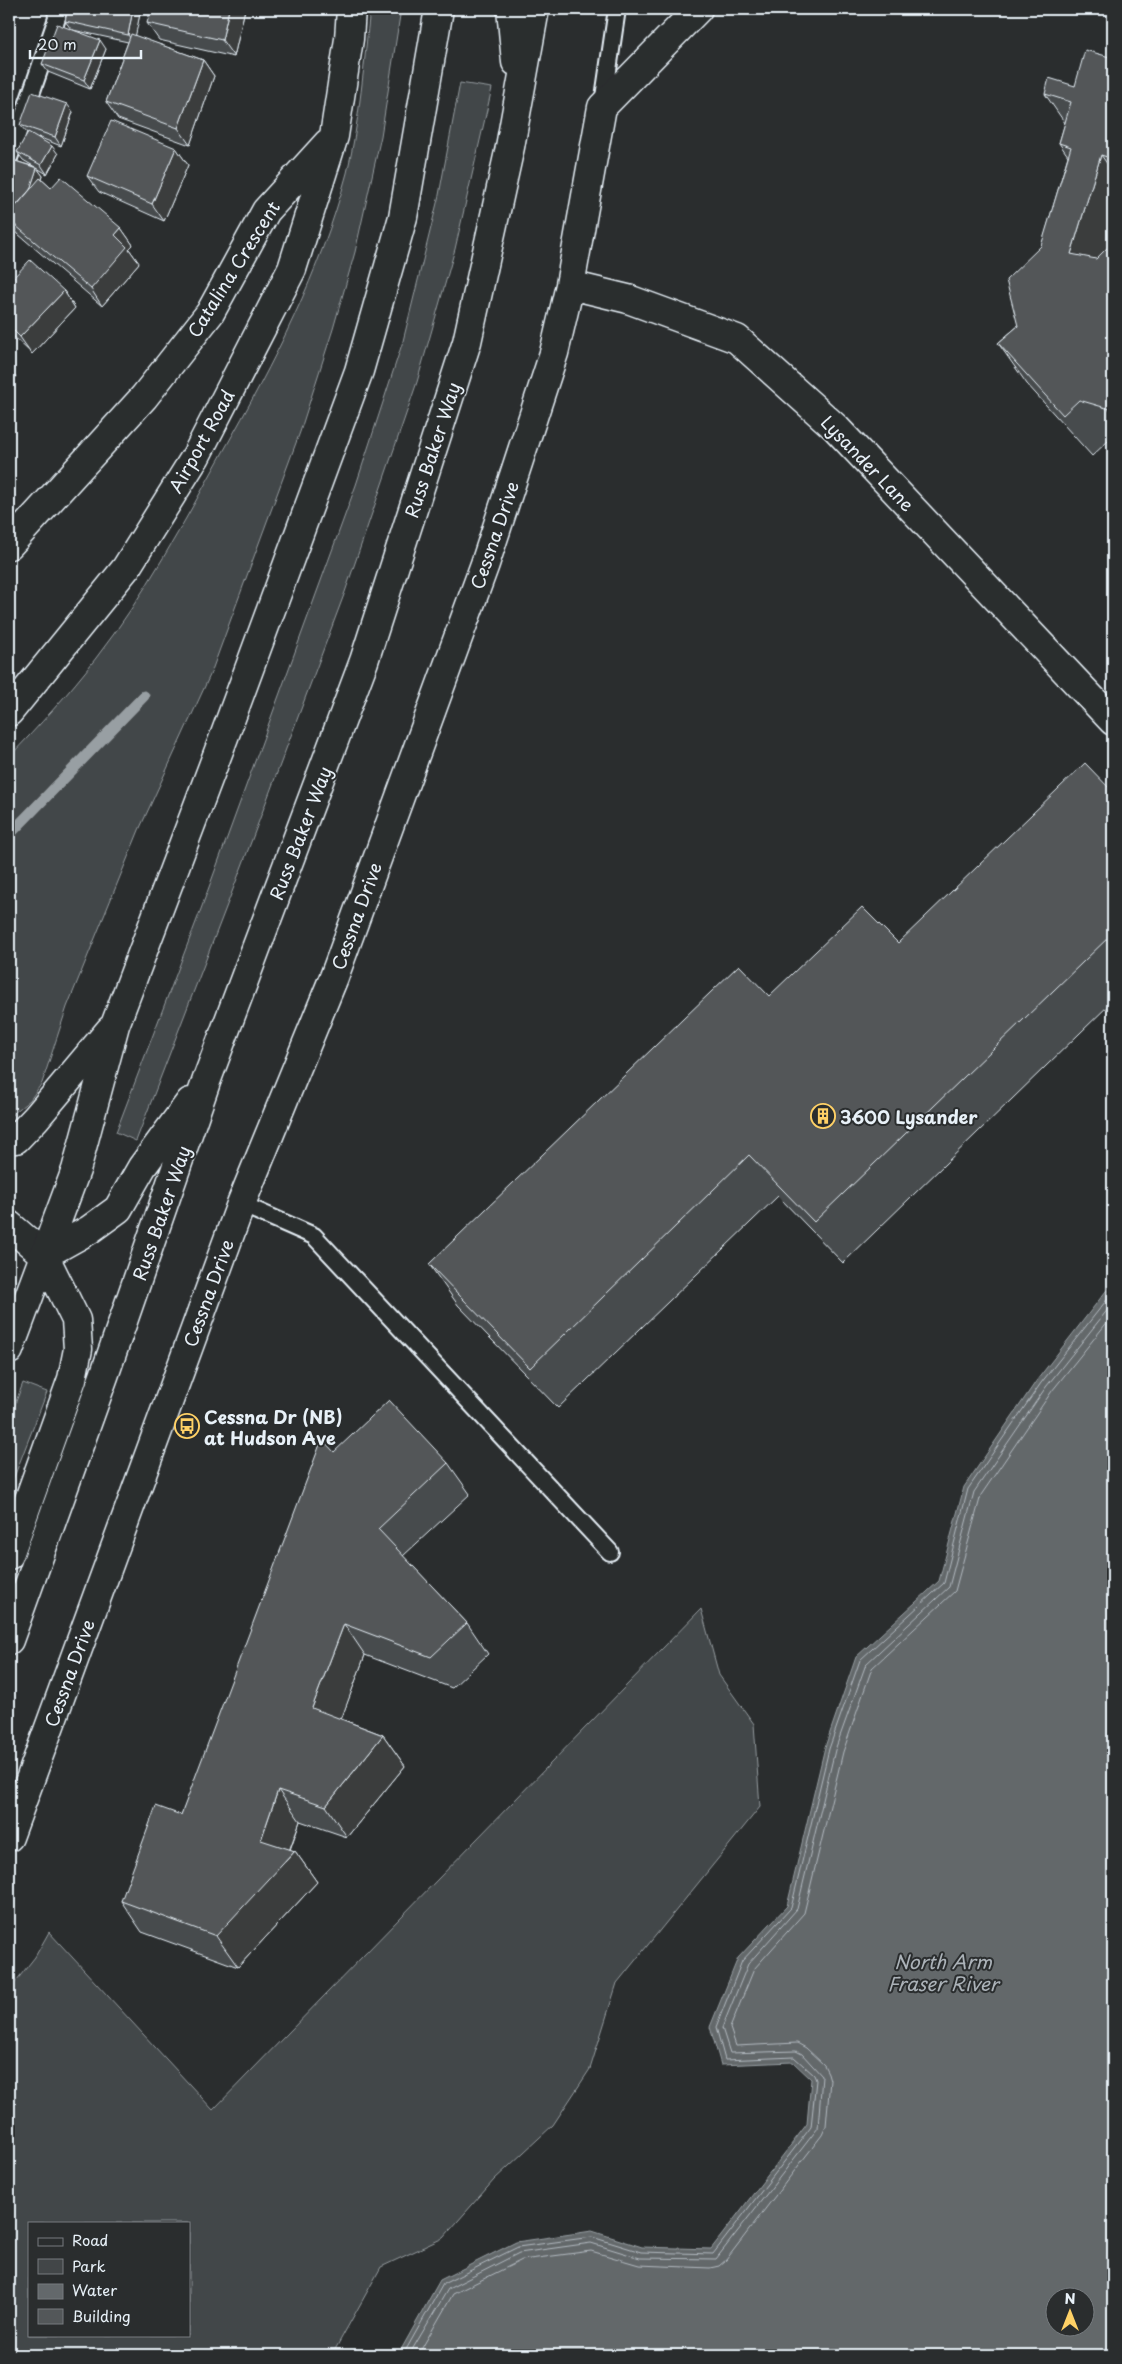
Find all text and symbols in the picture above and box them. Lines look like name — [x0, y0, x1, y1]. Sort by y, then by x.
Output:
scale bar — [30, 28, 141, 60]
text: 20 m — [38, 32, 77, 55]
street label: Catalina Crescent — [180, 196, 286, 342]
street label: Russ Baker Way — [397, 379, 467, 521]
street label: Airport Road — [161, 384, 241, 498]
street label: Lysander Lane — [815, 409, 921, 517]
street label: Cessna Drive — [463, 477, 525, 593]
street label: Russ Baker Way — [262, 762, 338, 904]
street label: Cessna Drive — [324, 858, 388, 974]
building icon: 3600 Lysander — [810, 1103, 836, 1129]
place label: 3600 Lysander — [840, 1103, 978, 1130]
street label: Russ Baker Way — [125, 1142, 197, 1284]
street label: Cessna Drive — [176, 1235, 240, 1351]
place label: Cessna Dr (NB) at Hudson Ave — [204, 1403, 342, 1451]
bus stop icon: Cessna Dr (NB) at Hudson Ave — [174, 1413, 200, 1439]
street label: Cessna Drive — [37, 1615, 101, 1731]
water label: North Arm Fraser River — [887, 1947, 1001, 1997]
legend — [28, 2222, 190, 2336]
text: Road — [72, 2228, 108, 2251]
text: Park — [72, 2254, 106, 2277]
text: Water — [72, 2278, 117, 2301]
north arrow — [1044, 2286, 1094, 2336]
text: N — [1064, 2288, 1076, 2309]
text: Building — [72, 2304, 131, 2327]

